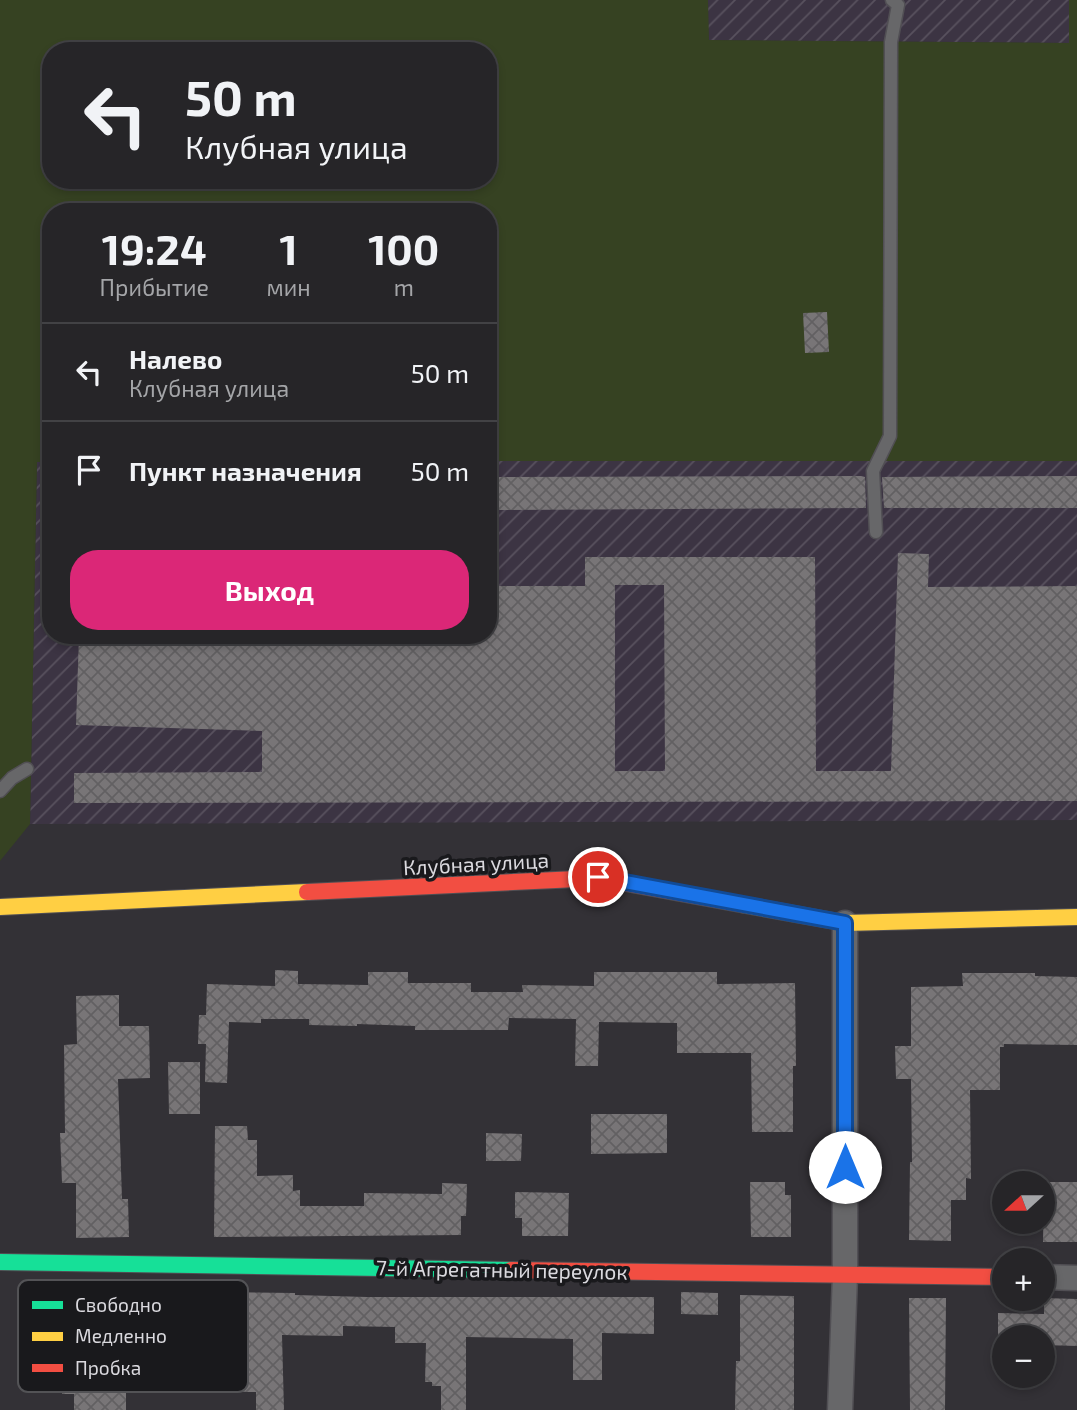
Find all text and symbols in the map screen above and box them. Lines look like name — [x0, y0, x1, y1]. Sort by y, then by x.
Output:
text: 50 m — [185, 67, 297, 126]
icon: left — [70, 70, 161, 161]
text: Клубная улица — [185, 127, 408, 165]
text: 19:24 — [102, 223, 207, 273]
text: 1 — [279, 223, 298, 273]
text: 100 — [368, 223, 439, 273]
text: Прибытие — [100, 273, 209, 301]
text: мин — [267, 273, 311, 301]
text: m — [394, 273, 414, 301]
text: Налево — [129, 343, 222, 374]
icon: left — [70, 353, 108, 391]
text: 50 m — [411, 357, 469, 388]
text: Клубная улица — [129, 374, 289, 402]
icon: arrive — [70, 451, 108, 489]
text: Пункт назначения — [129, 455, 362, 486]
text: 50 m — [411, 455, 469, 486]
button: Выход — [70, 550, 469, 630]
street label: Клубная улица — [402, 847, 550, 880]
pin — [568, 847, 628, 907]
icon: arrive — [579, 858, 617, 896]
position arrow — [808, 1130, 882, 1204]
north arrow — [992, 1171, 1055, 1234]
map controls — [992, 1171, 1055, 1388]
button: + — [992, 1248, 1055, 1311]
street label: 7-й Агрегатный переулок — [376, 1254, 628, 1285]
legend — [18, 1280, 248, 1392]
text: Свободно — [75, 1293, 162, 1316]
text: Медленно — [75, 1324, 167, 1347]
button: − — [992, 1325, 1055, 1388]
text: Пробка — [75, 1356, 141, 1379]

